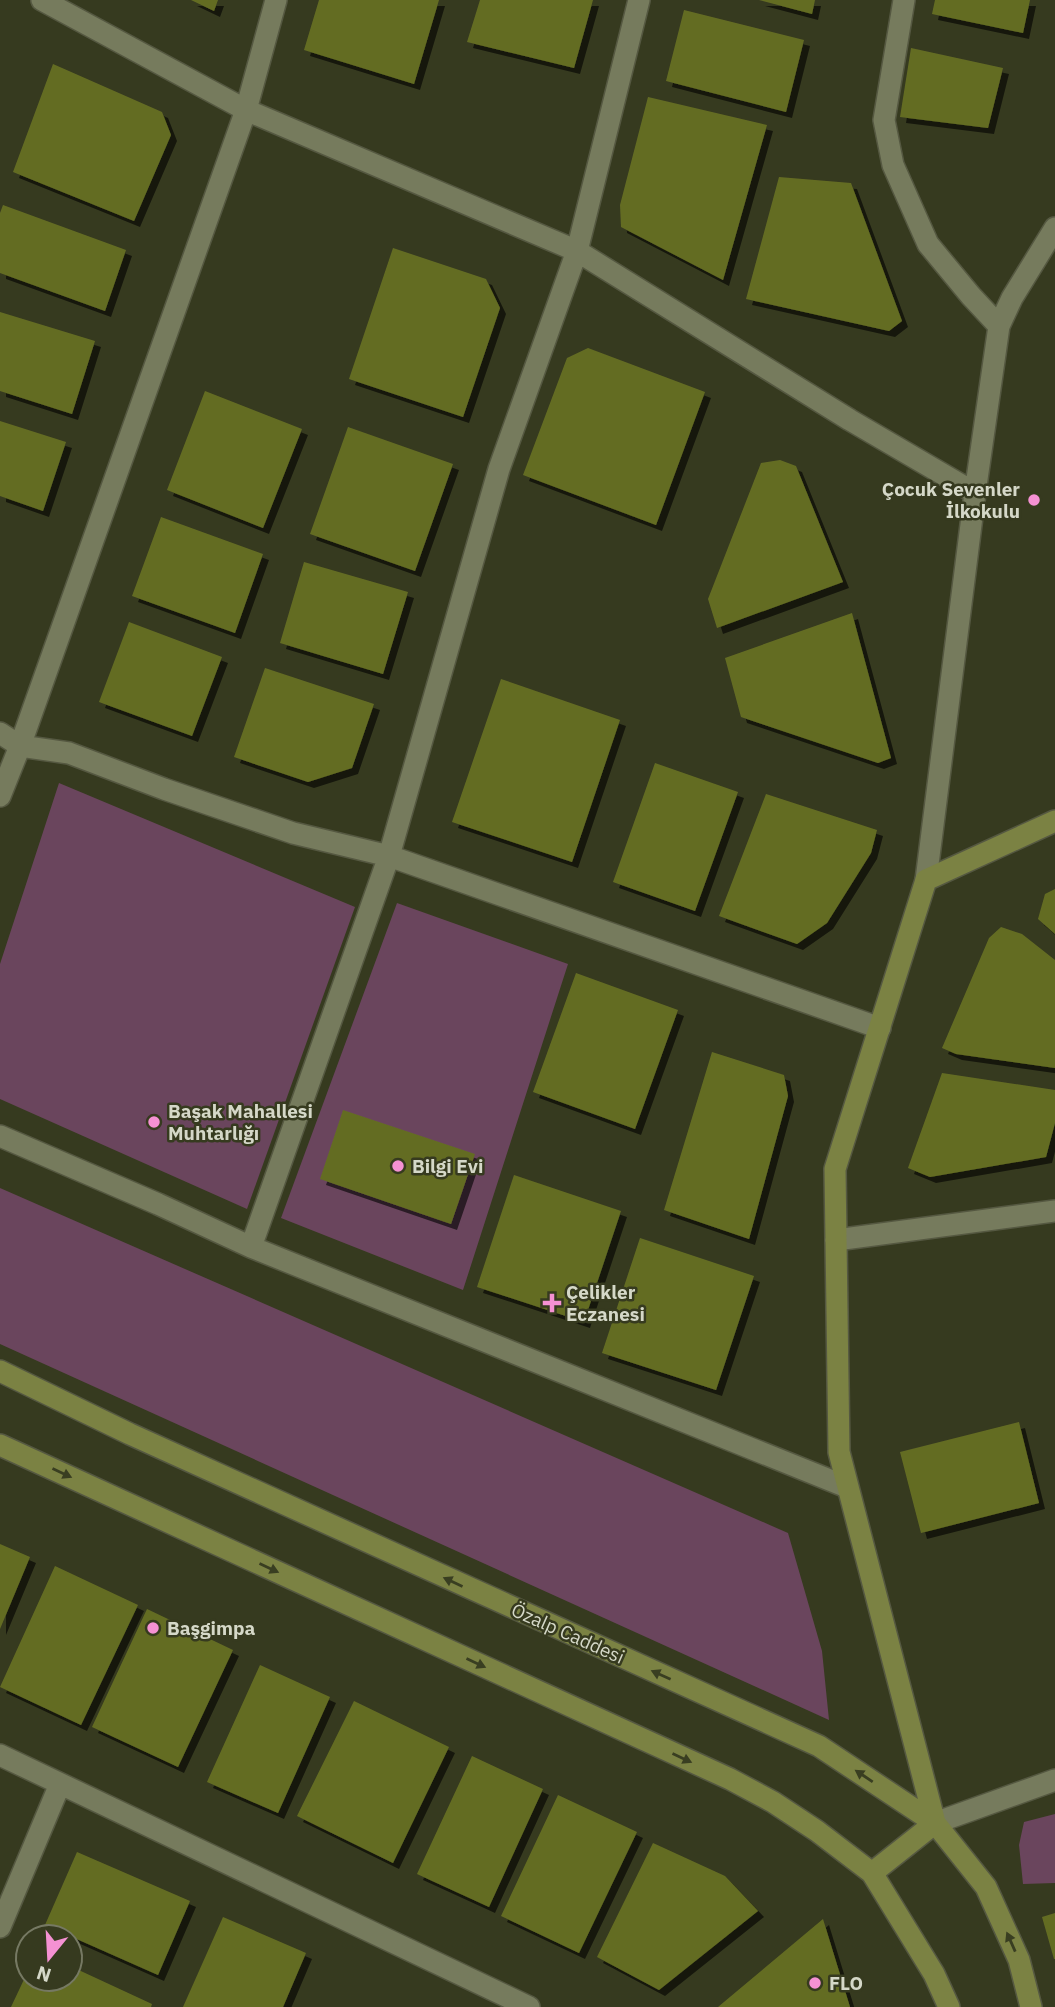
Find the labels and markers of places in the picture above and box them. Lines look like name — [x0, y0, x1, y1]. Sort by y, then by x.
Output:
place label: Çocuk Sevenler İlkokulu — [882, 477, 1020, 523]
marker: Çocuk Sevenler İlkokulu — [1026, 492, 1042, 508]
place label: Başak Mahallesi Muhtarlığı — [168, 1099, 313, 1145]
marker: Başak Mahallesi Muhtarlığı — [146, 1114, 162, 1130]
place label: Bilgi Evi — [412, 1154, 483, 1178]
marker: Bilgi Evi — [390, 1158, 406, 1174]
place label: Çelikler Eczanesi — [566, 1280, 645, 1326]
marker: Çelikler Eczanesi — [544, 1295, 560, 1311]
place label: Başgimpa — [167, 1616, 256, 1640]
marker: Başgimpa — [145, 1620, 161, 1636]
place label: FLO — [829, 1971, 863, 1995]
marker: FLO — [807, 1975, 823, 1991]

